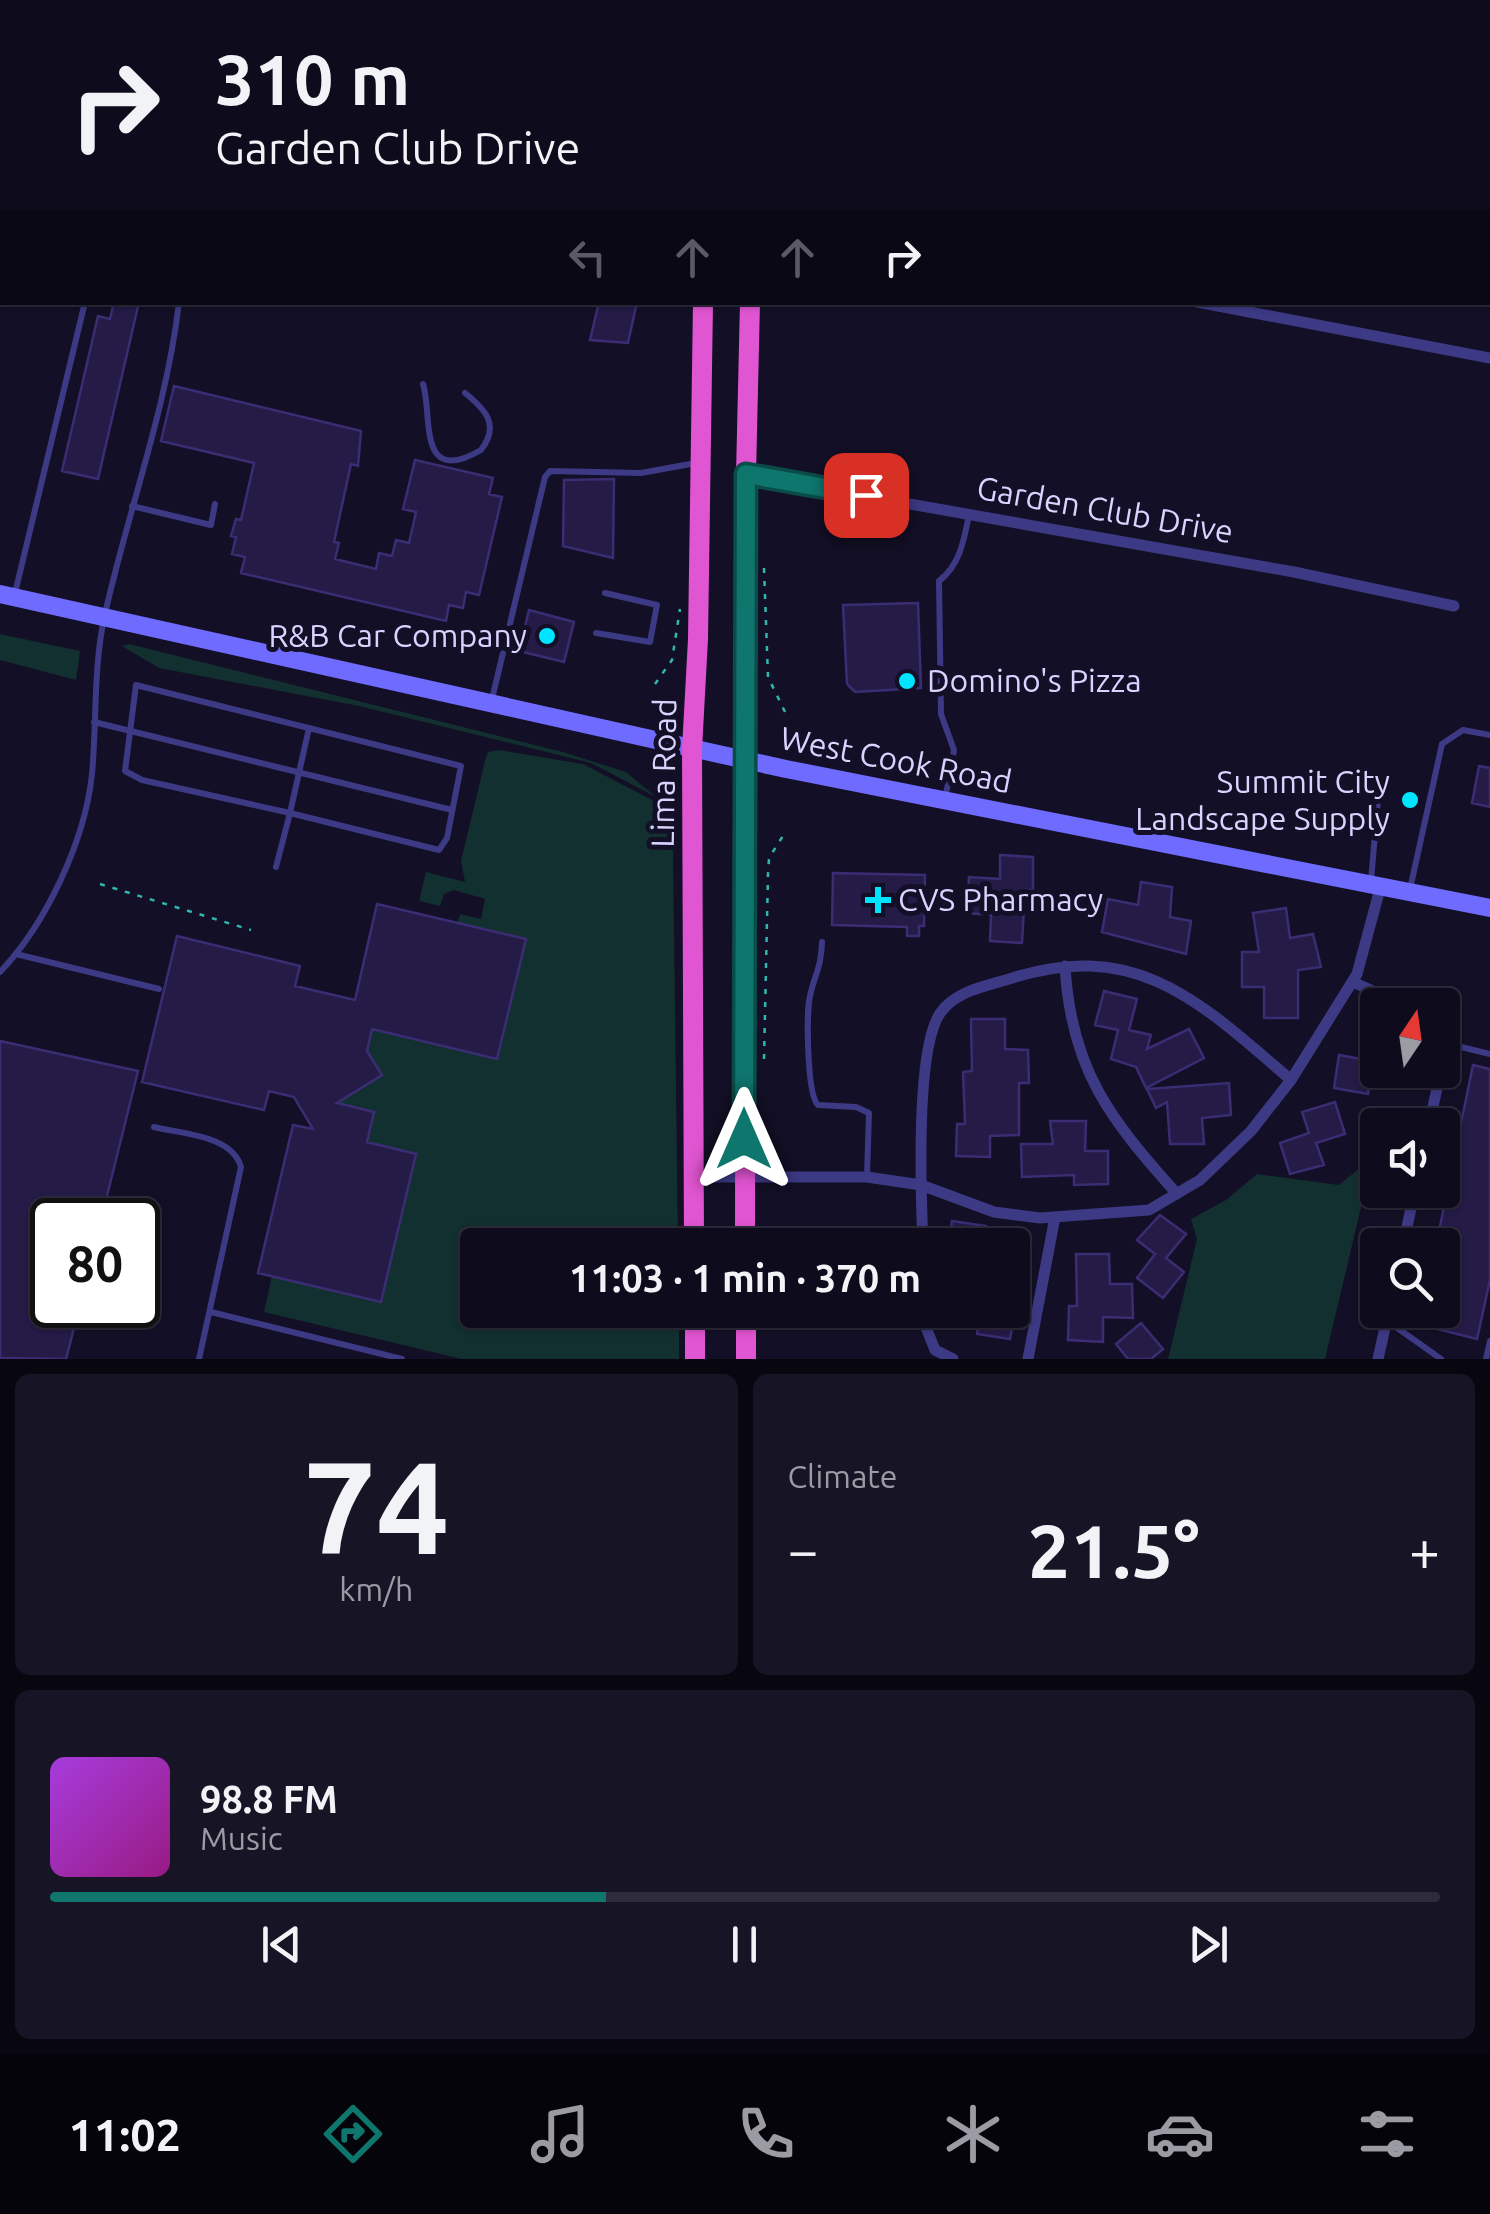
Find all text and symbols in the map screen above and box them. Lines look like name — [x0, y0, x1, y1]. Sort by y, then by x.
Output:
icon: right — [50, 40, 180, 170]
text: 310 m — [215, 40, 410, 118]
text: Garden Club Drive — [215, 122, 580, 173]
icon: left — [560, 230, 615, 285]
icon: ahead — [665, 230, 720, 285]
icon: ahead — [770, 230, 825, 285]
icon: right — [875, 230, 930, 285]
pin — [824, 453, 909, 538]
icon: arrive — [839, 468, 894, 523]
street label: Garden Club Drive — [974, 469, 1236, 549]
place label: R&B Car Company — [268, 617, 527, 653]
marker: R&B Car Company — [536, 625, 558, 647]
place label: Domino's Pizza — [927, 662, 1142, 698]
marker: Domino's Pizza — [896, 670, 918, 692]
street label: Lima Road — [644, 698, 682, 848]
street label: West Cook Road — [777, 719, 1015, 799]
place label: Summit City Landscape Supply — [1135, 763, 1390, 836]
marker: Summit City Landscape Supply — [1399, 789, 1421, 811]
place label: CVS Pharmacy — [898, 881, 1103, 917]
marker: CVS Pharmacy — [867, 889, 889, 911]
north arrow — [1360, 988, 1460, 1088]
map controls — [1360, 988, 1460, 1328]
position arrow — [692, 1087, 796, 1191]
button: sound — [1360, 1108, 1460, 1208]
speed limit sign: 80 — [30, 1198, 160, 1328]
button: search — [1360, 1228, 1460, 1328]
text: 11:03 · 1 min · 370 m — [569, 1257, 921, 1299]
text: 74 — [303, 1433, 450, 1579]
text: Climate — [788, 1458, 898, 1494]
text: 21.5° — [1028, 1508, 1200, 1592]
text: − — [788, 1519, 819, 1580]
text: + — [1409, 1519, 1440, 1580]
text: km/h — [339, 1571, 413, 1607]
text: 98.8 FM — [200, 1778, 338, 1820]
text: Music — [200, 1820, 283, 1856]
icon: previous — [254, 1917, 309, 1972]
icon: pause — [717, 1917, 772, 1972]
icon: next — [1181, 1917, 1236, 1972]
icon: directions — [318, 2099, 388, 2169]
icon: music — [525, 2099, 595, 2169]
icon: phone — [731, 2099, 801, 2169]
icon: climate — [938, 2099, 1008, 2169]
icon: car — [1145, 2099, 1215, 2169]
icon: filters — [1352, 2099, 1422, 2169]
text: 11:02 — [68, 2109, 181, 2160]

